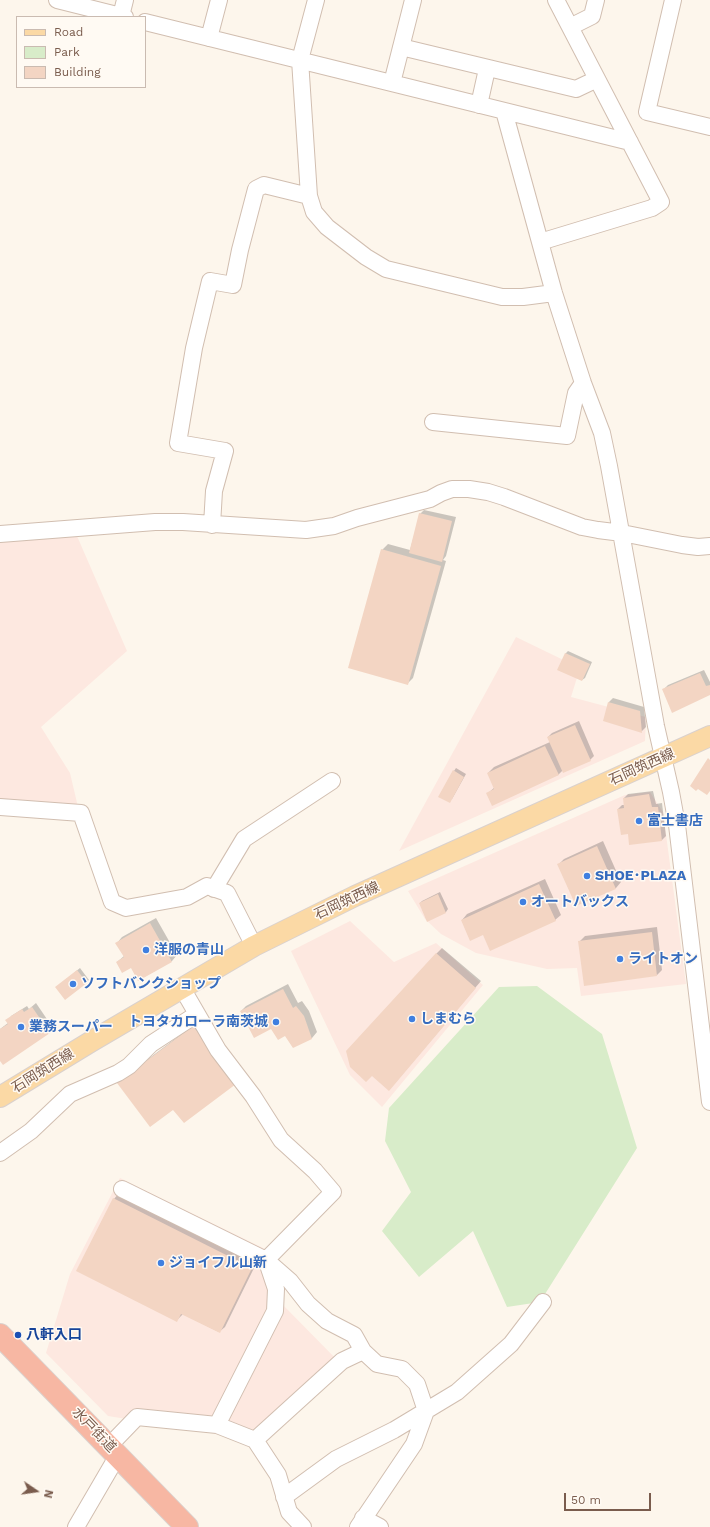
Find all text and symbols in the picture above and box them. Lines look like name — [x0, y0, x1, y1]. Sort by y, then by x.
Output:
legend — [16, 16, 146, 88]
text: Road — [54, 25, 83, 39]
text: Park — [54, 45, 80, 59]
text: Building — [54, 65, 101, 79]
street label: 石岡筑西線 — [607, 745, 677, 789]
place label: 富士書店 — [647, 813, 703, 829]
marker: 富士書店 — [634, 816, 644, 826]
place label: SHOE･PLAZA — [595, 868, 686, 884]
marker: SHOE･PLAZA — [582, 871, 592, 881]
street label: 石岡筑西線 — [312, 879, 382, 923]
place label: オートバックス — [531, 894, 629, 910]
marker: オートバックス — [518, 897, 528, 907]
place label: 洋服の青山 — [154, 942, 224, 958]
marker: 洋服の青山 — [141, 945, 151, 955]
place label: ライトオン — [628, 951, 698, 967]
marker: ライトオン — [615, 954, 625, 964]
place label: ソフトバンクショップ — [81, 976, 221, 992]
marker: ソフトバンクショップ — [68, 979, 78, 989]
place label: しまむら — [420, 1011, 476, 1027]
place label: トヨタカローラ南茨城 — [128, 1014, 268, 1030]
marker: しまむら — [407, 1014, 417, 1024]
marker: トヨタカローラ南茨城 — [271, 1017, 281, 1027]
place label: 業務スーパー — [29, 1019, 113, 1035]
marker: 業務スーパー — [16, 1022, 26, 1032]
street label: 石岡筑西線 — [9, 1045, 77, 1097]
place label: ジョイフル山新 — [169, 1255, 267, 1271]
marker: ジョイフル山新 — [156, 1258, 166, 1268]
place label: 八軒入口 — [26, 1327, 82, 1343]
marker: 八軒入口 — [13, 1330, 23, 1340]
street label: 水戸街道 — [69, 1404, 119, 1456]
north arrow — [16, 1471, 56, 1511]
scale bar — [566, 1485, 653, 1511]
text: N — [41, 1488, 55, 1499]
text: 50 m — [571, 1493, 601, 1507]

